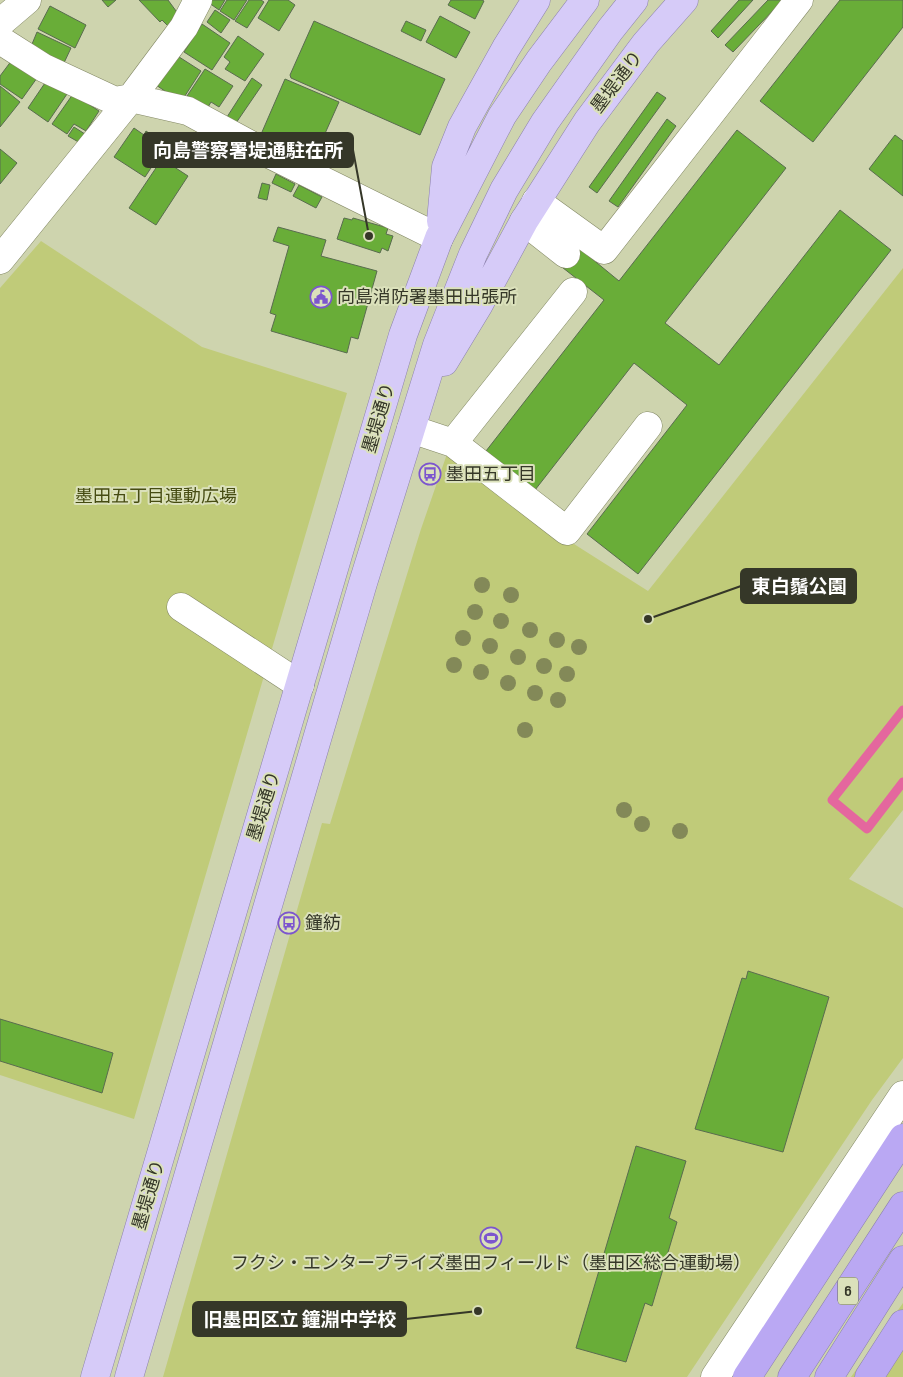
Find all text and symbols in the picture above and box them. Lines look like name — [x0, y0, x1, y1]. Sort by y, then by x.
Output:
street label: 墨堤通り — [587, 47, 647, 117]
callout: 向島警察署堤通駐在所 — [143, 133, 353, 167]
text: 向島警察署堤通駐在所 — [153, 140, 343, 163]
public building icon: 向島消防署墨田出張所 — [309, 285, 333, 309]
place label: 向島消防署墨田出張所 — [337, 287, 517, 308]
street label: 墨堤通り — [359, 381, 399, 455]
bus stop icon: 墨田五丁目 — [418, 462, 442, 486]
place label: 墨田五丁目 — [446, 464, 536, 485]
park label: 墨田五丁目運動広場 — [75, 486, 237, 507]
callout: 東白鬚公園 — [741, 569, 856, 603]
text: 東白鬚公園 — [751, 576, 847, 599]
street label: 墨堤通り — [243, 769, 285, 843]
bus stop icon: 鐘紡 — [277, 911, 301, 935]
place label: 鐘紡 — [305, 913, 341, 934]
street label: 墨堤通り — [129, 1158, 169, 1232]
sports icon: フクシ・エンタープライズ墨田フィールド（墨田区総合運動場） — [479, 1226, 503, 1250]
place label: フクシ・エンタープライズ墨田フィールド（墨田区総合運動場） — [231, 1253, 751, 1274]
road number: 6 — [838, 1278, 858, 1304]
callout: 旧墨田区立 鐘淵中学校 — [193, 1302, 406, 1336]
text: 旧墨田区立 鐘淵中学校 — [204, 1309, 396, 1332]

